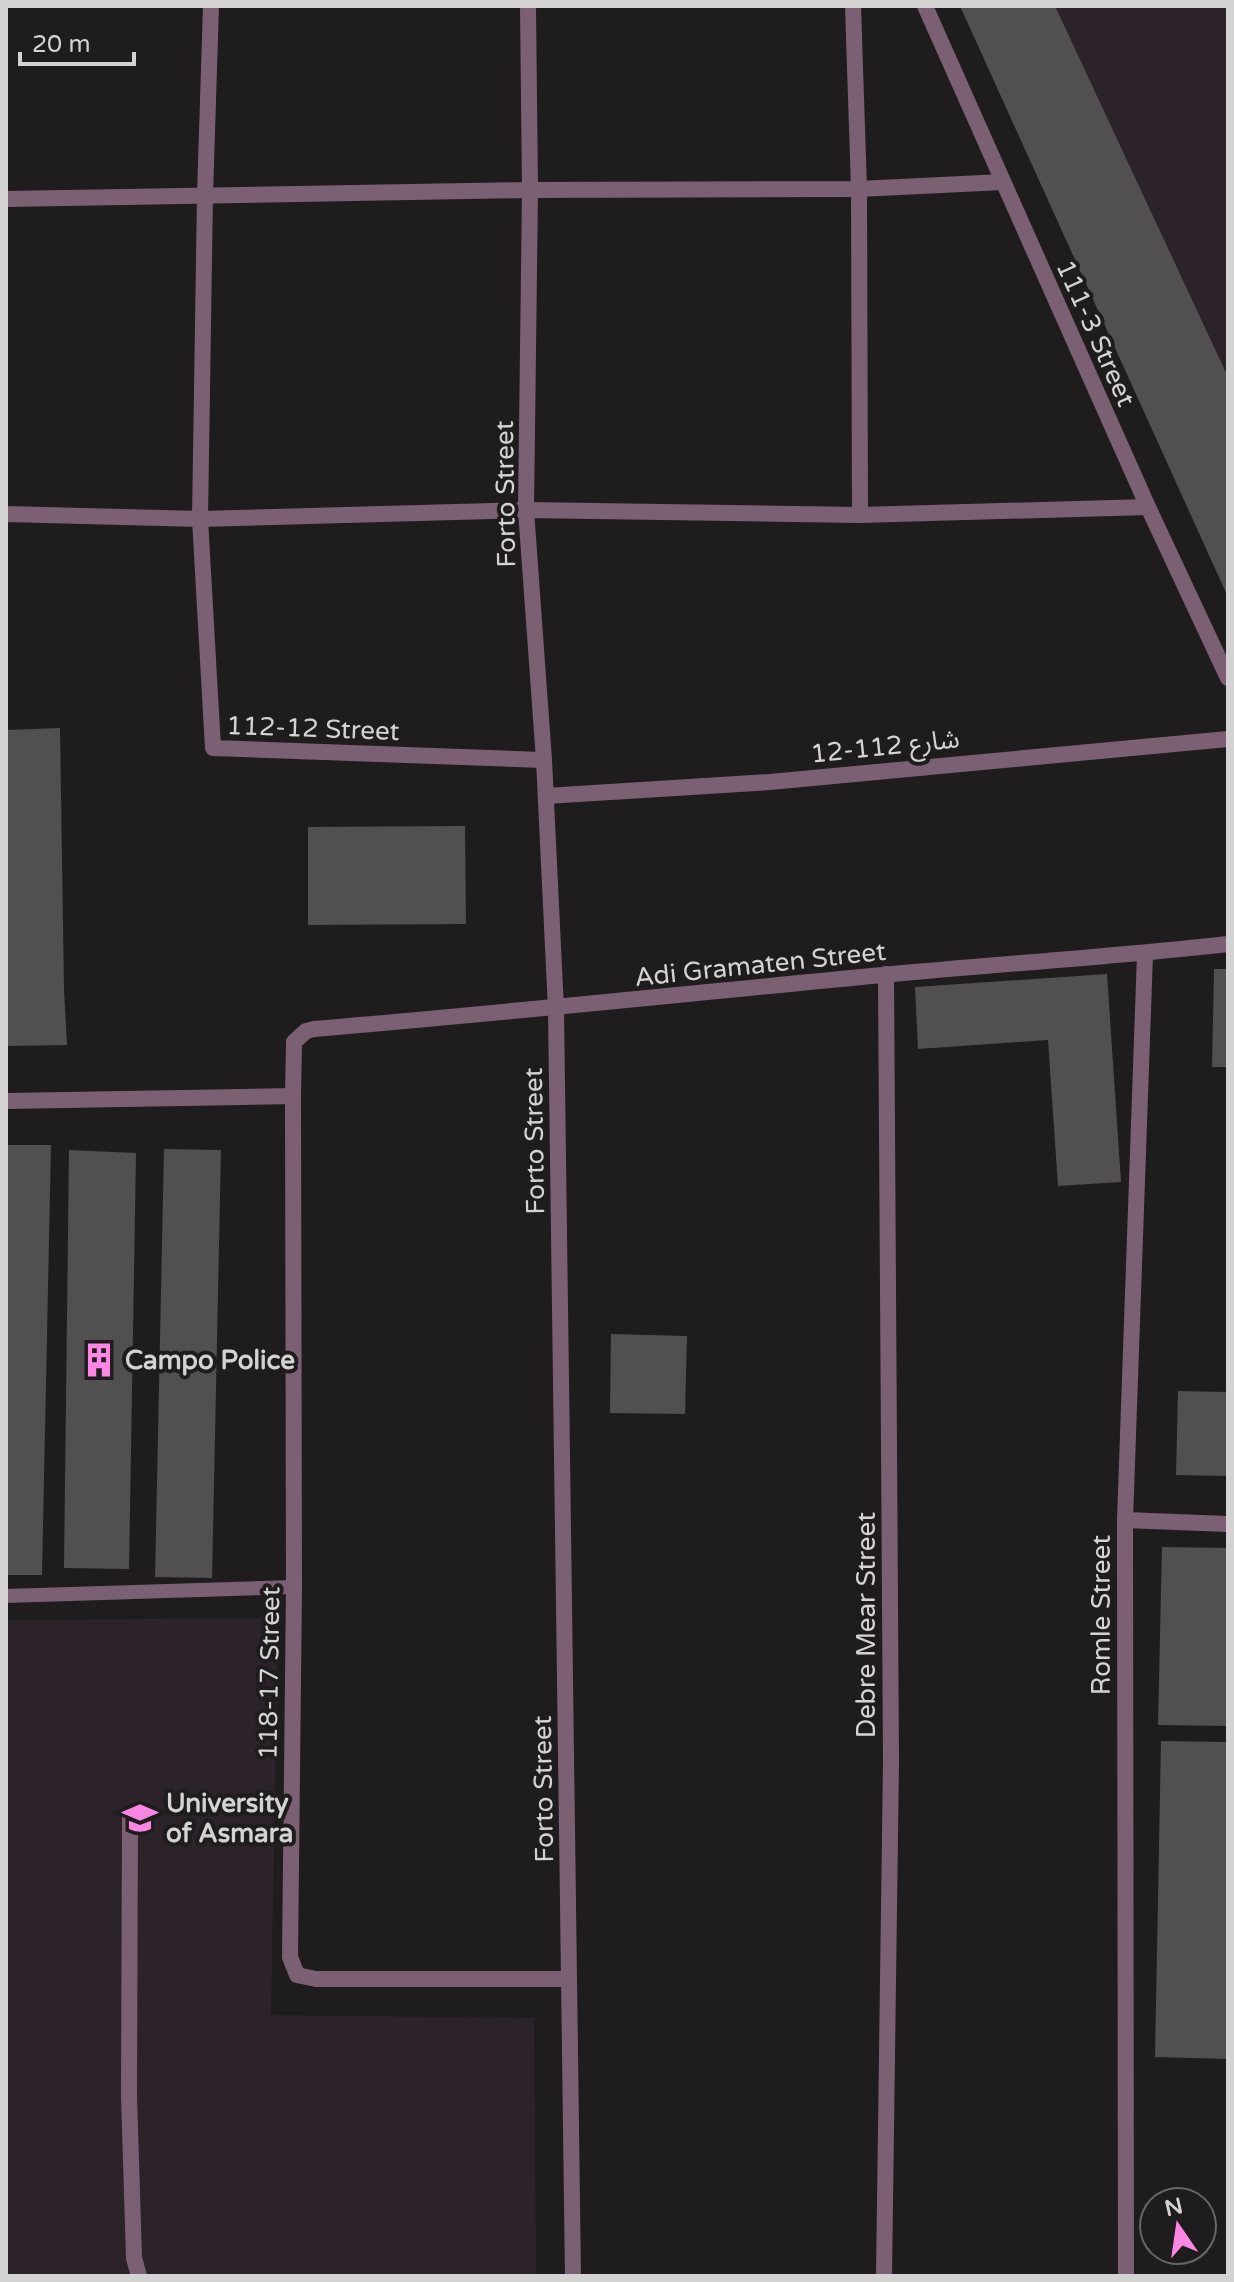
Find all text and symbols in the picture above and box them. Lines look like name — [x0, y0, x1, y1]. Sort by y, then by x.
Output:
scale bar — [20, 16, 134, 66]
text: 20 m — [32, 30, 90, 59]
street label: 111-3 Street — [1049, 255, 1142, 411]
street label: Forto Street — [489, 420, 522, 568]
street label: 112-12 Street — [226, 710, 400, 747]
street label: شارع 112-12 — [809, 723, 961, 773]
street label: Adi Gramaten Street — [633, 936, 887, 993]
street label: Forto Street — [518, 1067, 551, 1215]
building icon: Campo Police — [80, 1341, 118, 1379]
place label: Campo Police — [125, 1345, 295, 1376]
street label: Debre Mear Street — [851, 1512, 882, 1738]
street label: Romle Street — [1086, 1535, 1117, 1695]
street label: 118-17 Street — [252, 1586, 287, 1760]
street label: Forto Street — [527, 1715, 560, 1863]
place label: University of Asmara — [166, 1788, 293, 1849]
school or university icon: University of Asmara — [121, 1799, 159, 1837]
north arrow — [1138, 2186, 1218, 2266]
text: N — [1162, 2193, 1185, 2222]

